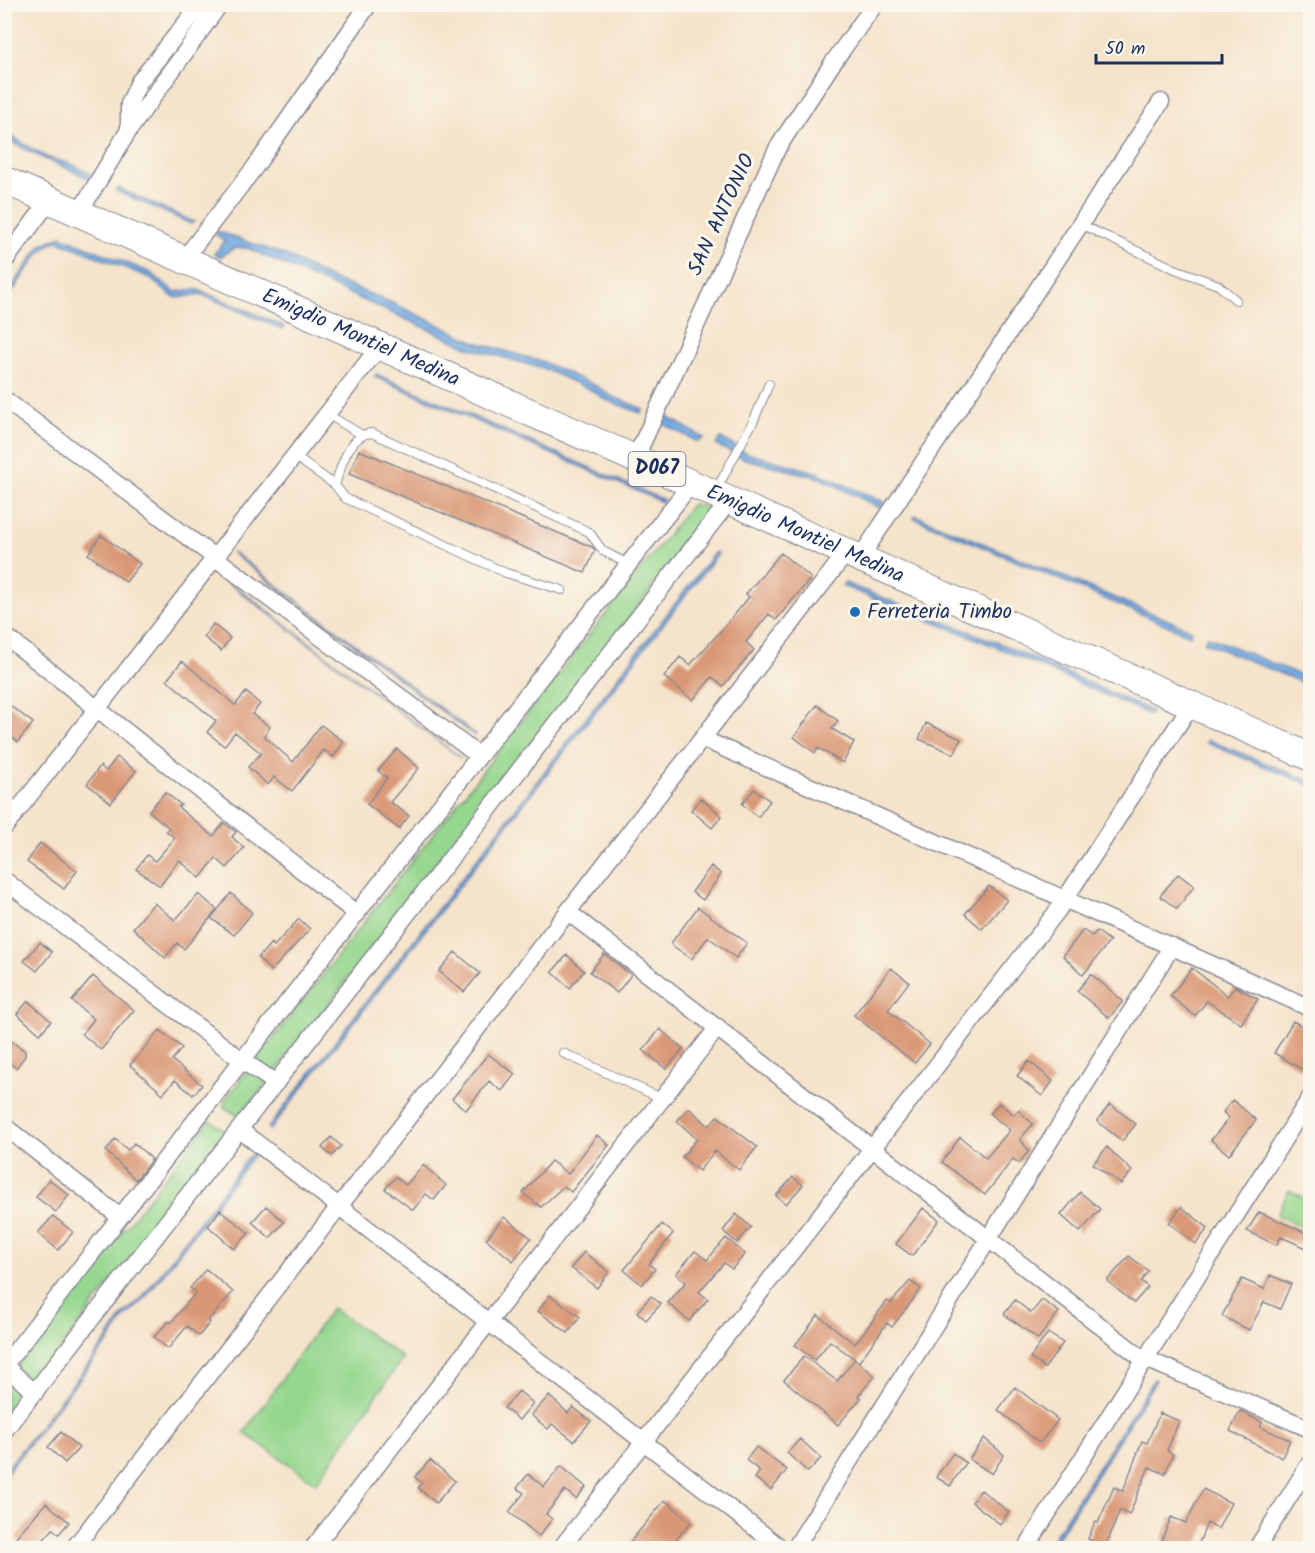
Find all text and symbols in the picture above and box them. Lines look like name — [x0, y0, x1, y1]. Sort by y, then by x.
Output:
scale bar — [1096, 27, 1222, 65]
text: 50 m — [1105, 35, 1145, 64]
street label: SAN ANTONIO — [679, 148, 765, 281]
street label: Emigdio Montiel Medina — [256, 279, 465, 396]
road number: D067 — [628, 452, 686, 486]
street label: Emigdio Montiel Medina — [701, 476, 910, 592]
place label: Ferreteria Timbo — [867, 596, 1012, 629]
marker: Ferreteria Timbo — [848, 605, 862, 619]

